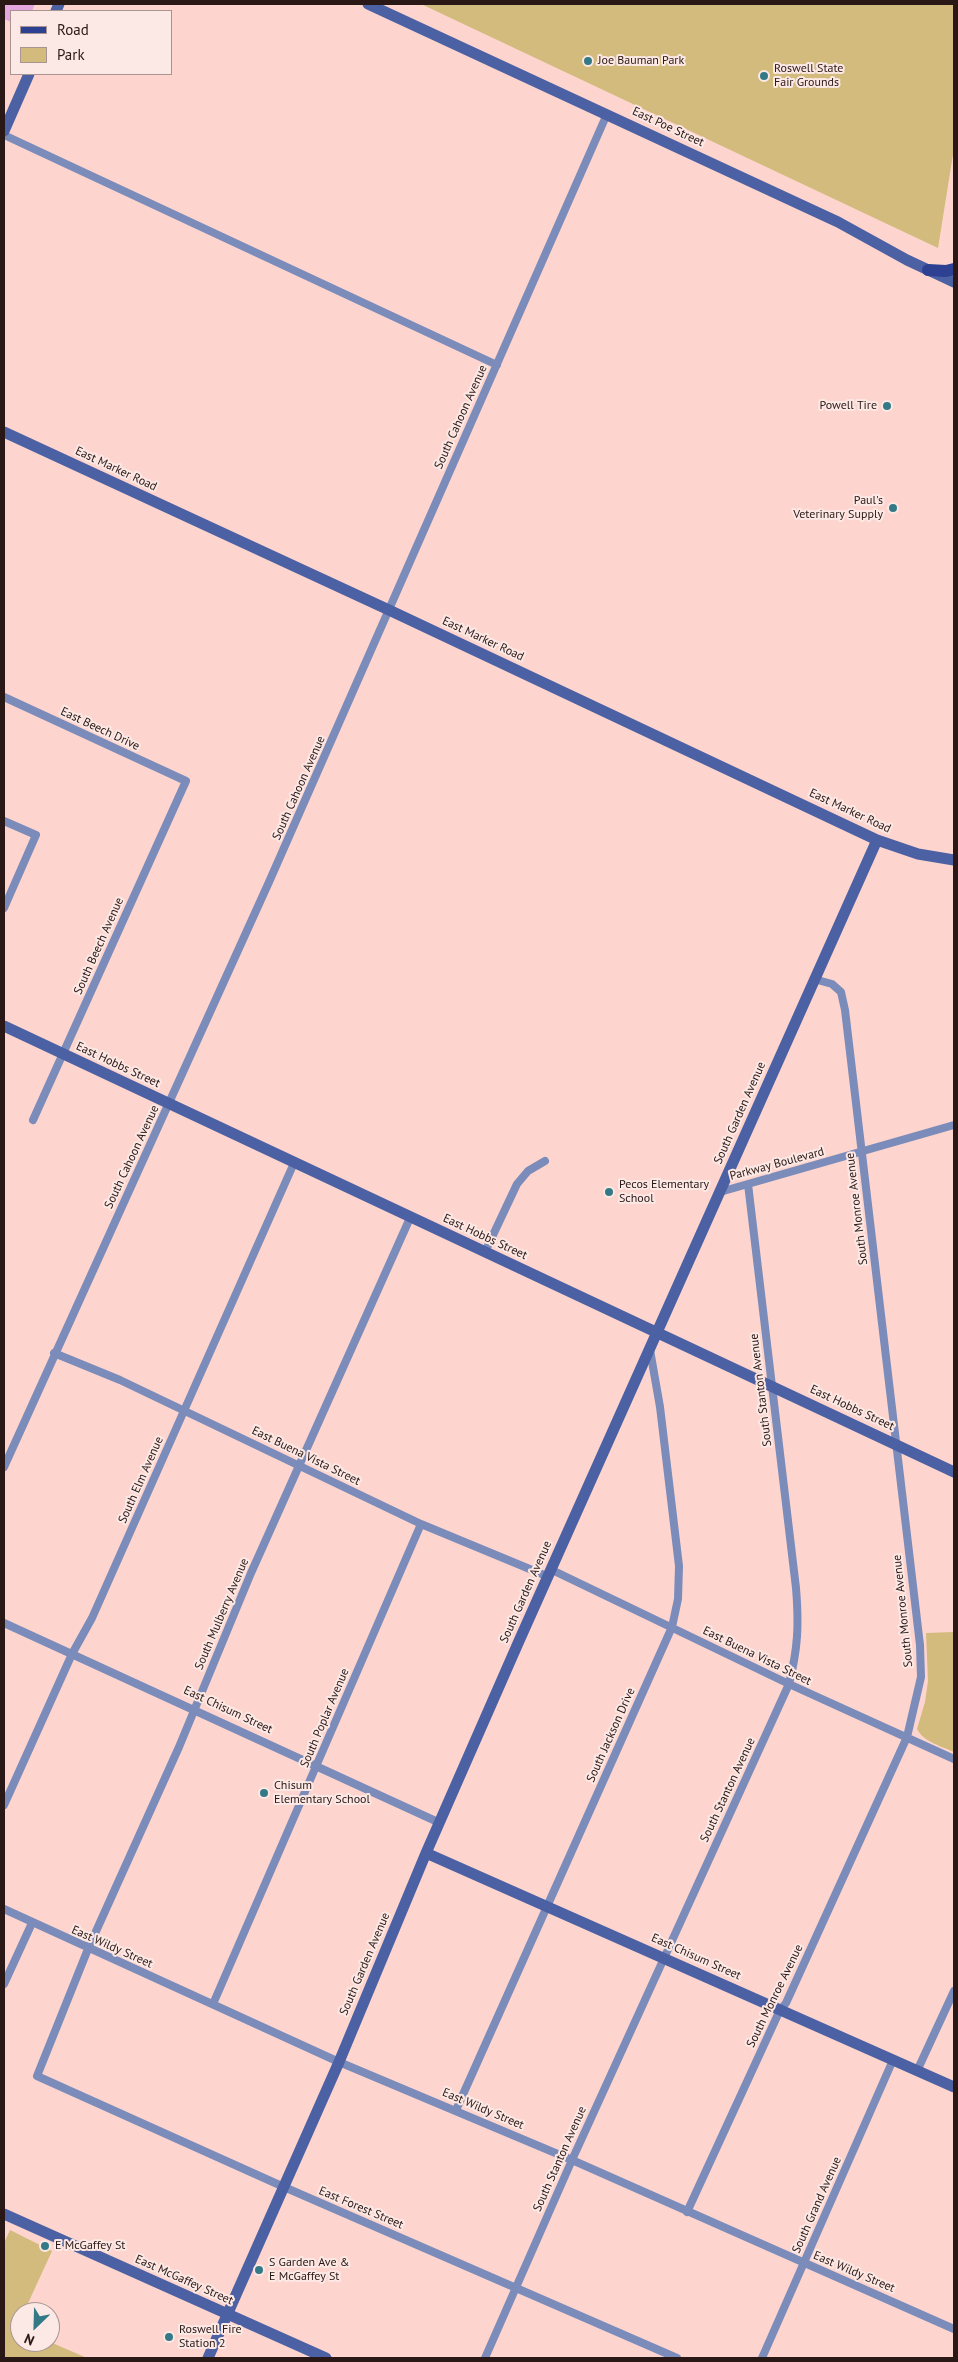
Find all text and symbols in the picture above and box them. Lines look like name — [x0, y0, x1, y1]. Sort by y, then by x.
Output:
legend — [10, 10, 172, 75]
text: Road — [57, 20, 89, 39]
text: Park — [57, 45, 85, 64]
place label: Joe Bauman Park — [598, 54, 684, 68]
marker: Joe Bauman Park — [582, 55, 594, 67]
place label: Roswell State Fair Grounds — [774, 62, 843, 90]
marker: Roswell State Fair Grounds — [758, 70, 770, 82]
street label: East Poe Street — [630, 104, 706, 150]
street label: South Cahoon Avenue — [432, 363, 490, 471]
place label: Powell Tire — [819, 399, 877, 413]
marker: Powell Tire — [881, 400, 893, 412]
street label: East Marker Road — [73, 444, 159, 494]
place label: Paul's Veterinary Supply — [793, 494, 883, 522]
marker: Paul's Veterinary Supply — [887, 502, 899, 514]
street label: East Marker Road — [440, 614, 526, 664]
street label: East Beech Drive — [58, 704, 142, 754]
street label: South Cahoon Avenue — [270, 734, 328, 842]
street label: East Marker Road — [807, 786, 893, 836]
street label: South Beech Avenue — [71, 895, 127, 997]
street label: East Hobbs Street — [74, 1039, 162, 1091]
street label: South Garden Avenue — [711, 1060, 769, 1166]
street label: South Cahoon Avenue — [102, 1103, 162, 1211]
street label: Parkway Boulevard — [728, 1144, 826, 1184]
street label: South Monroe Avenue — [843, 1152, 871, 1266]
place label: Pecos Elementary School — [619, 1178, 709, 1206]
marker: Pecos Elementary School — [603, 1186, 615, 1198]
street label: East Hobbs Street — [441, 1211, 529, 1263]
street label: South Stanton Avenue — [747, 1333, 775, 1447]
street label: East Hobbs Street — [808, 1382, 896, 1434]
street label: East Buena Vista Street — [249, 1423, 363, 1489]
street label: South Elm Avenue — [115, 1434, 167, 1526]
street label: South Garden Avenue — [497, 1539, 555, 1645]
street label: South Monroe Avenue — [890, 1554, 916, 1668]
street label: South Mulberry Avenue — [192, 1556, 252, 1672]
street label: East Buena Vista Street — [700, 1623, 814, 1689]
street label: South Poplar Avenue — [298, 1666, 352, 1770]
street label: East Chisum Street — [181, 1683, 275, 1737]
street label: South Jackson Drive — [584, 1686, 638, 1784]
street label: South Stanton Avenue — [697, 1735, 759, 1845]
place label: Chisum Elementary School — [274, 1779, 370, 1807]
marker: Chisum Elementary School — [258, 1787, 270, 1799]
street label: South Garden Avenue — [337, 1910, 393, 2018]
street label: East Wildy Street — [69, 1923, 155, 1971]
street label: East Chisum Street — [649, 1931, 743, 1983]
street label: South Monroe Avenue — [744, 1942, 806, 2050]
street label: East Wildy Street — [440, 2085, 526, 2133]
street label: South Stanton Avenue — [530, 2104, 590, 2214]
street label: South Grand Avenue — [789, 2154, 845, 2256]
street label: East Forest Street — [317, 2184, 405, 2232]
place label: E McGaffey St — [55, 2239, 125, 2253]
marker: E McGaffey St — [39, 2240, 51, 2252]
street label: East Wildy Street — [811, 2248, 897, 2296]
street label: East McGaffey Street — [133, 2252, 235, 2308]
place label: S Garden Ave & E McGaffey St — [269, 2256, 350, 2284]
marker: S Garden Ave & E McGaffey St — [253, 2264, 265, 2276]
north arrow — [10, 2302, 60, 2352]
place label: Roswell Fire Station 2 — [179, 2323, 242, 2351]
text: N — [21, 2330, 37, 2350]
marker: Roswell Fire Station 2 — [163, 2331, 175, 2343]

